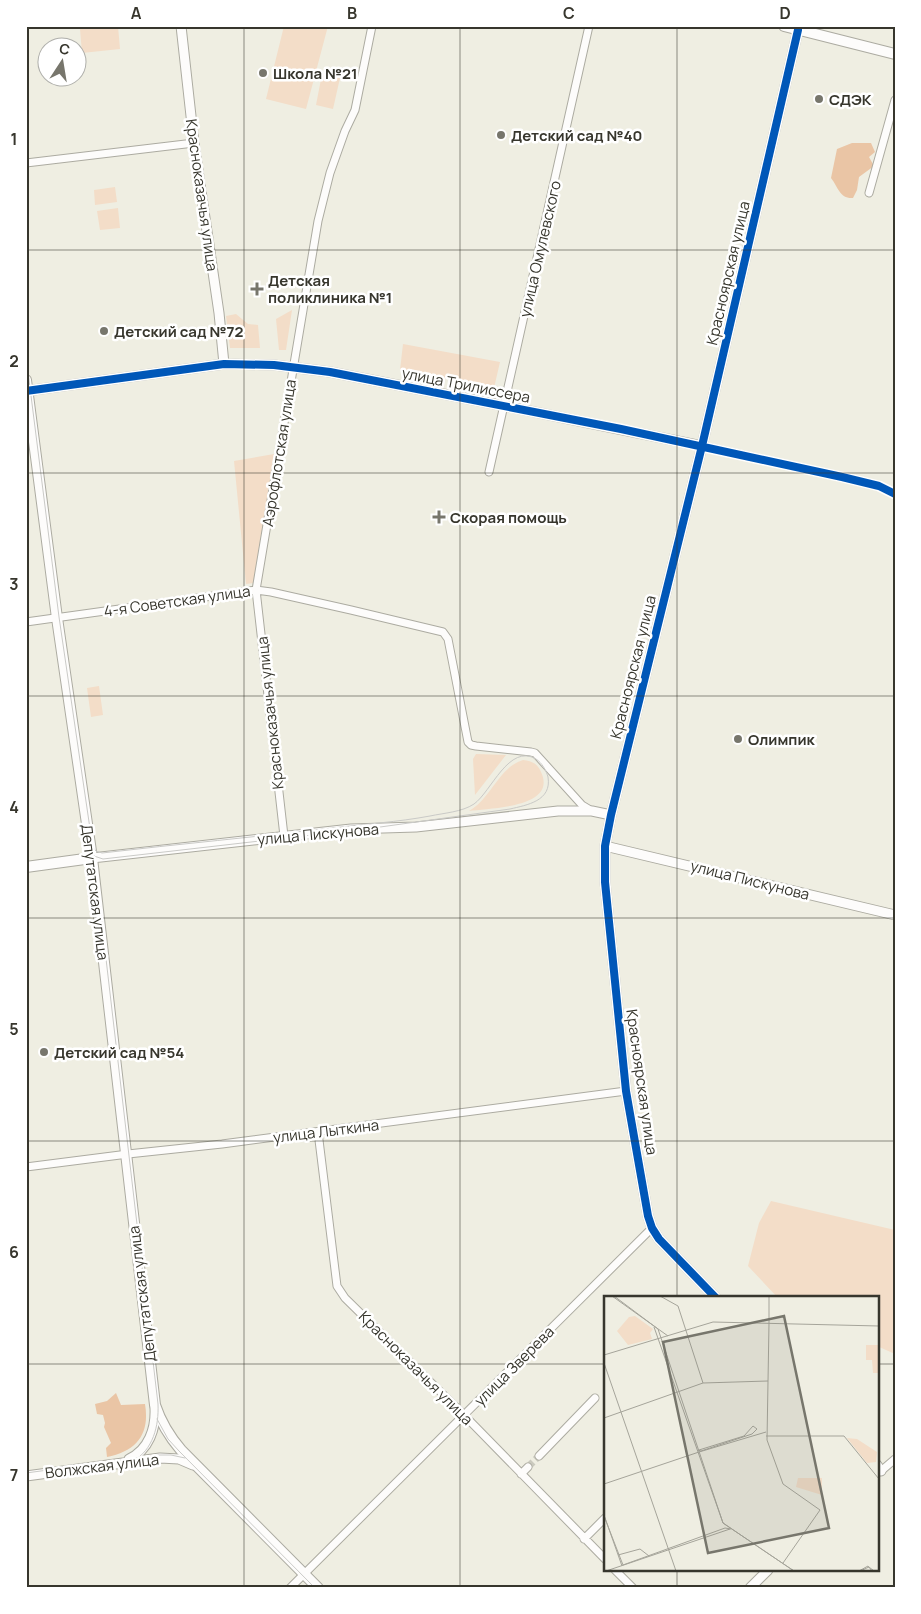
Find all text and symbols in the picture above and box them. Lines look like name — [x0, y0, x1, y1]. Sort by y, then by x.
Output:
text: A — [131, 2, 142, 24]
text: B — [347, 2, 357, 24]
text: C — [563, 2, 575, 24]
text: D — [779, 2, 791, 24]
north arrow — [38, 38, 88, 88]
text: С — [58, 38, 72, 59]
place label: Школа №21 — [273, 63, 358, 84]
marker: Школа №21 — [257, 67, 269, 79]
place label: СДЭК — [829, 89, 872, 110]
marker: СДЭК — [813, 93, 825, 105]
street label: Красноказачья улица — [181, 117, 223, 273]
place label: Детский сад №40 — [511, 125, 642, 146]
text: 1 — [10, 128, 18, 150]
marker: Детский сад №40 — [495, 129, 507, 141]
street label: улица Омулевского — [514, 178, 566, 319]
street label: Красноярская улица — [701, 199, 755, 347]
place label: Детская поликлиника №1 — [268, 270, 392, 308]
marker: Детская поликлиника №1 — [250, 282, 264, 296]
place label: Детский сад №72 — [114, 321, 243, 342]
marker: Детский сад №72 — [98, 325, 110, 337]
text: 2 — [9, 350, 19, 372]
street label: улица Трилиссера — [400, 362, 532, 408]
street label: Аэрофлотская улица — [257, 378, 301, 528]
place label: Скорая помощь — [450, 507, 567, 528]
marker: Скорая помощь — [432, 510, 446, 524]
text: 3 — [9, 573, 19, 595]
street label: 4-я Советская улица — [102, 580, 252, 622]
street label: Красноярская улица — [605, 593, 661, 741]
street label: Красноказачья улица — [252, 635, 288, 791]
place label: Олимпик — [748, 729, 816, 750]
marker: Олимпик — [732, 733, 744, 745]
text: 4 — [9, 796, 19, 818]
street label: улица Пискунова — [256, 818, 380, 850]
street label: Депутатская улица — [76, 823, 114, 961]
street label: улица Пискунова — [688, 855, 812, 905]
street label: Красноярская улица — [621, 1008, 663, 1156]
text: 5 — [9, 1018, 19, 1040]
place label: Детский сад №54 — [54, 1042, 184, 1063]
marker: Детский сад №54 — [38, 1046, 50, 1058]
street label: улица Лыткина — [272, 1114, 380, 1148]
street label: Депутатская улица — [123, 1225, 161, 1363]
text: 6 — [9, 1241, 19, 1263]
inset map — [604, 1296, 878, 1572]
street label: Красноказачья улица — [354, 1306, 478, 1430]
street label: улица Зверева — [469, 1321, 559, 1411]
street label: Волжская улица — [44, 1449, 160, 1483]
text: 7 — [10, 1464, 18, 1486]

